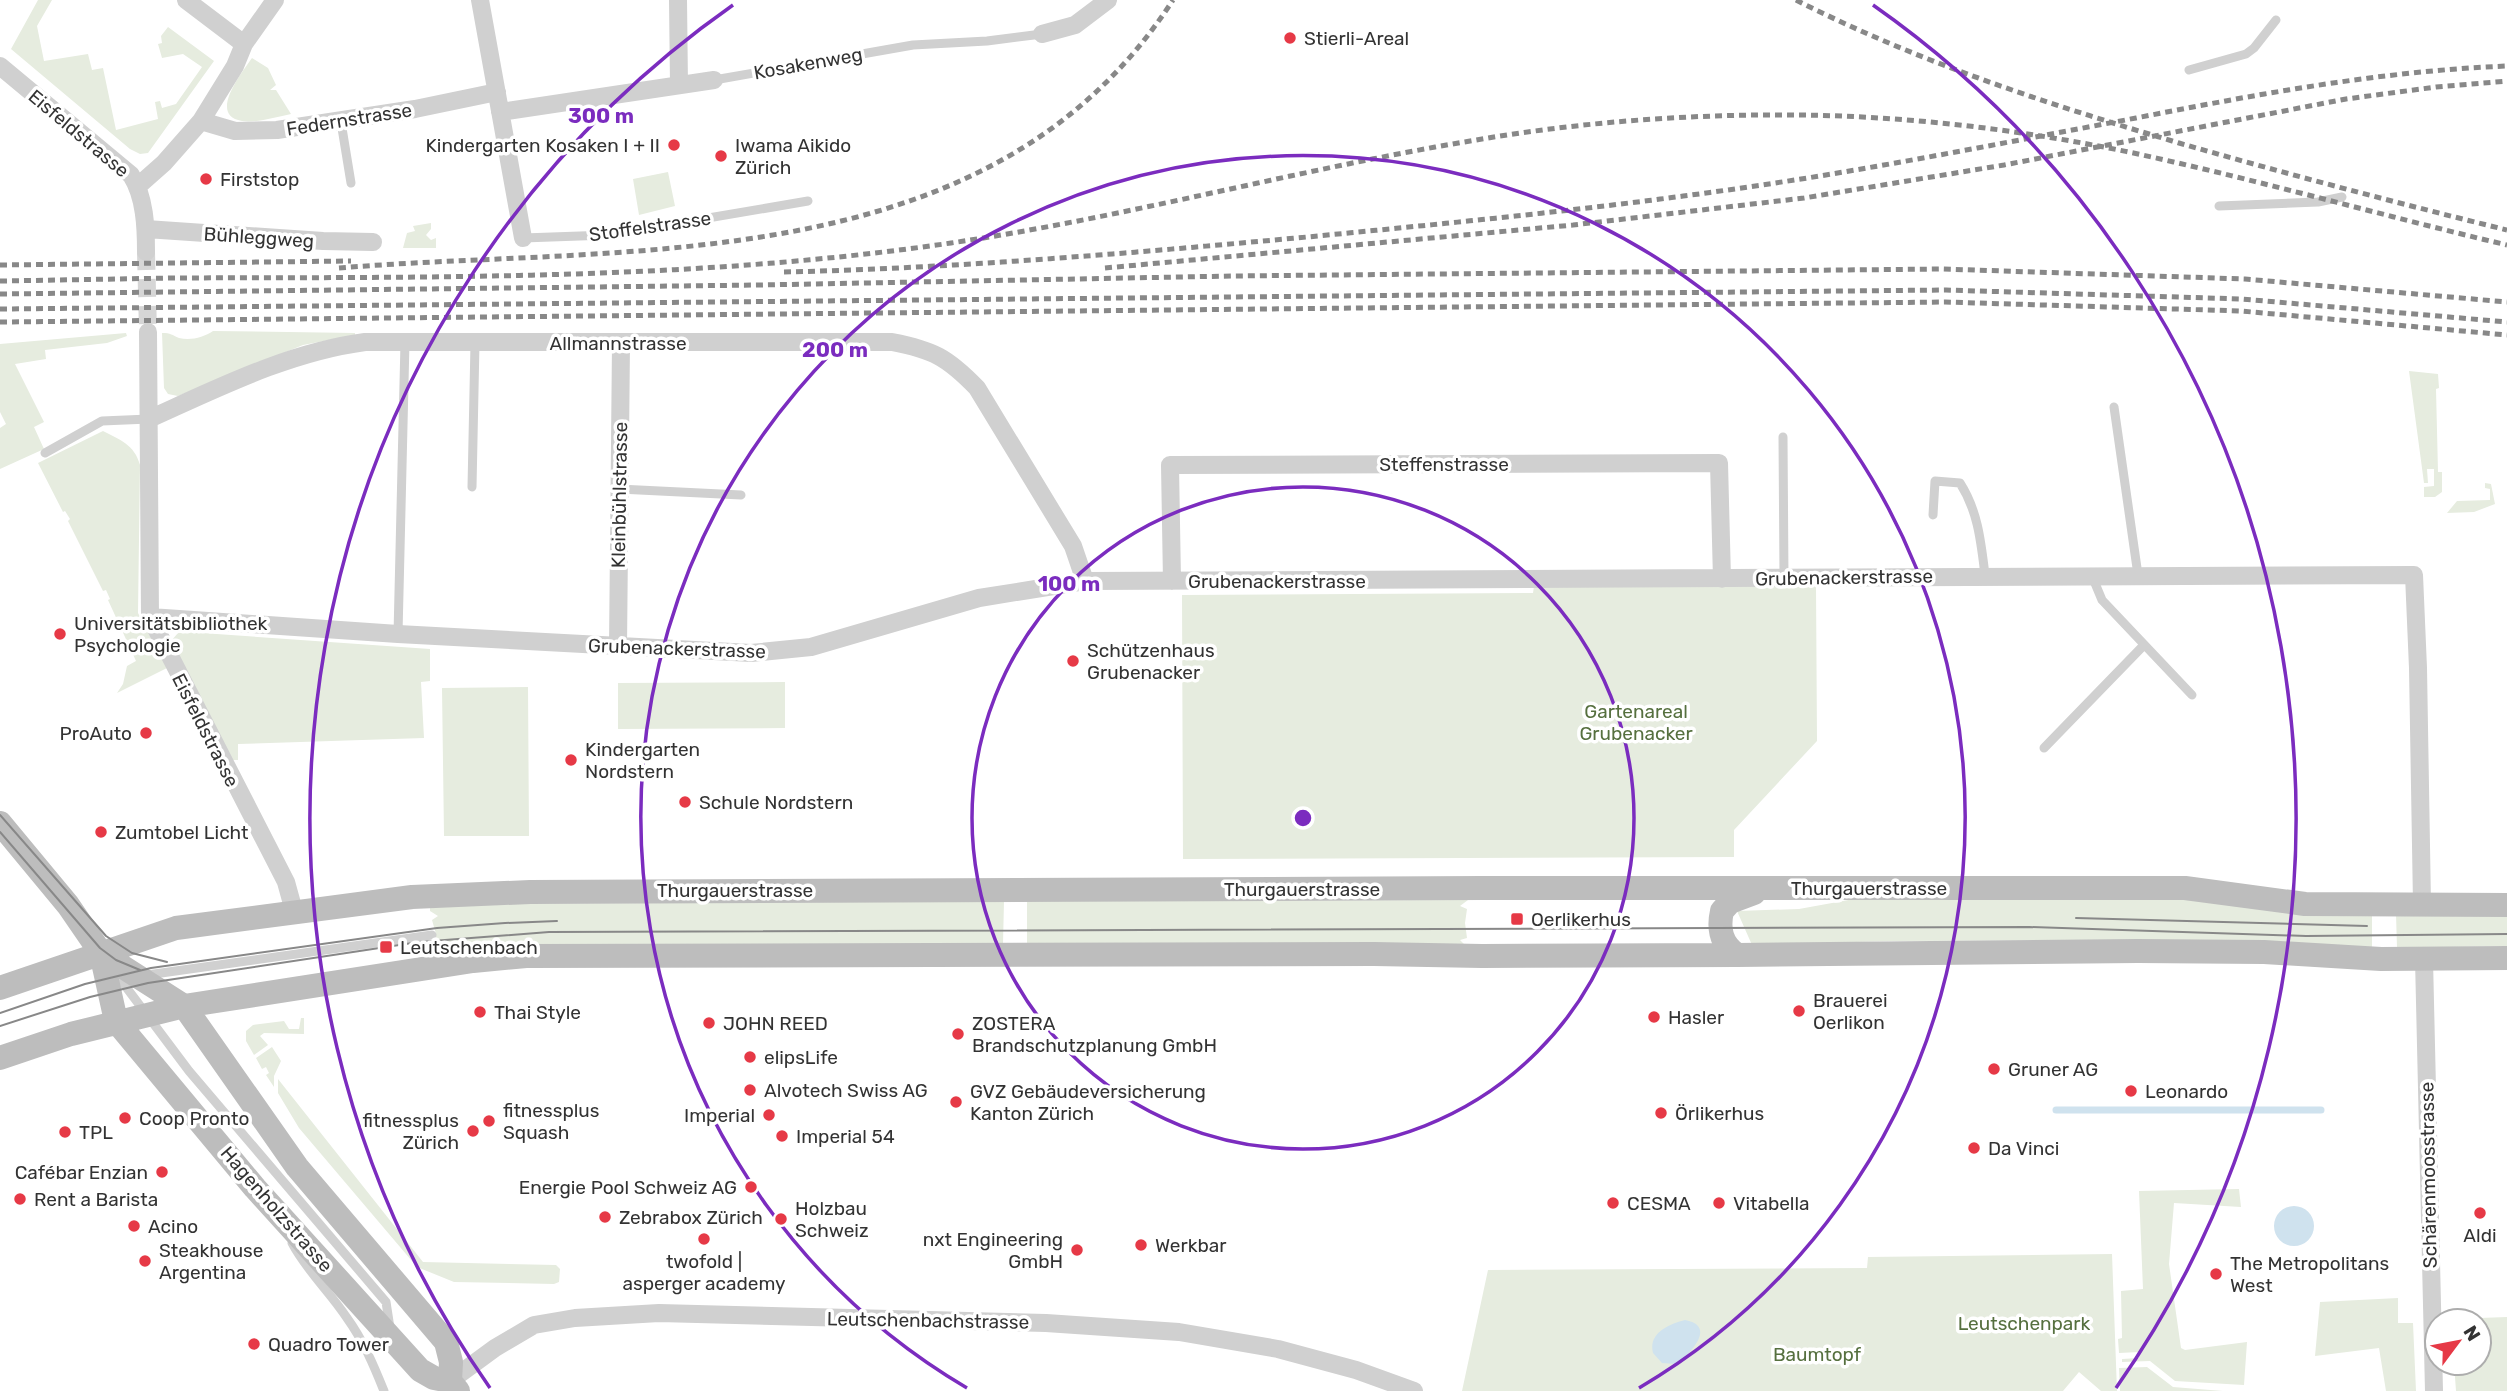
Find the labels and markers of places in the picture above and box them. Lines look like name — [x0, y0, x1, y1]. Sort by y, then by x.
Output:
place label: Stierli-Areal — [1304, 27, 1409, 50]
marker: Stierli-Areal — [1282, 30, 1298, 46]
place label: Kindergarten Kosaken I + II — [425, 134, 660, 157]
place label: Iwama Aikido Zürich — [735, 134, 851, 179]
marker: Kindergarten Kosaken I + II — [666, 137, 682, 153]
marker: Iwama Aikido Zürich — [713, 148, 729, 164]
place label: Firststop — [220, 168, 299, 191]
marker: Firststop — [198, 171, 214, 187]
place label: Universitätsbibliothek Psychologie — [74, 612, 268, 657]
marker: Universitätsbibliothek Psychologie — [52, 626, 68, 642]
place label: Schützenhaus Grubenacker — [1087, 639, 1215, 684]
marker: Schützenhaus Grubenacker — [1065, 653, 1081, 669]
place label: ProAuto — [60, 722, 132, 745]
marker: ProAuto — [138, 725, 154, 741]
place label: Kindergarten Nordstern — [585, 738, 700, 783]
marker: Kindergarten Nordstern — [563, 752, 579, 768]
place label: Schule Nordstern — [699, 791, 853, 814]
marker: Schule Nordstern — [677, 794, 693, 810]
centre of rings — [1291, 806, 1315, 830]
place label: Zumtobel Licht — [115, 821, 249, 844]
marker: Zumtobel Licht — [93, 824, 109, 840]
place label: Oerlikerhus — [1531, 908, 1631, 931]
marker: Oerlikerhus — [1509, 911, 1525, 927]
place label: Leutschenbach — [400, 936, 538, 959]
marker: Leutschenbach — [378, 939, 394, 955]
place label: Brauerei Oerlikon — [1813, 989, 1888, 1034]
place label: Thai Style — [494, 1001, 581, 1024]
marker: Brauerei Oerlikon — [1791, 1003, 1807, 1019]
marker: Thai Style — [472, 1004, 488, 1020]
place label: Hasler — [1668, 1006, 1725, 1029]
marker: Hasler — [1646, 1009, 1662, 1025]
place label: JOHN REED — [723, 1012, 828, 1035]
place label: ZOSTERA Brandschutzplanung GmbH — [972, 1012, 1217, 1057]
marker: JOHN REED — [701, 1015, 717, 1031]
marker: ZOSTERA Brandschutzplanung GmbH — [950, 1026, 966, 1042]
place label: elipsLife — [764, 1046, 838, 1069]
marker: elipsLife — [742, 1049, 758, 1065]
place label: Gruner AG — [2008, 1058, 2098, 1081]
marker: Gruner AG — [1986, 1061, 2002, 1077]
place label: Alvotech Swiss AG — [764, 1079, 928, 1102]
place label: GVZ Gebäudeversicherung Kanton Zürich — [970, 1080, 1206, 1125]
place label: Leonardo — [2145, 1080, 2228, 1103]
marker: Alvotech Swiss AG — [742, 1082, 758, 1098]
marker: Leonardo — [2123, 1083, 2139, 1099]
marker: GVZ Gebäudeversicherung Kanton Zürich — [948, 1094, 964, 1110]
place label: fitnessplus Squash — [503, 1099, 599, 1144]
place label: Örlikerhus — [1675, 1102, 1764, 1125]
place label: Imperial — [684, 1104, 755, 1127]
marker: Örlikerhus — [1653, 1105, 1669, 1121]
place label: Coop Pronto — [139, 1107, 249, 1130]
marker: Imperial — [761, 1107, 777, 1123]
place label: fitnessplus Zürich — [363, 1109, 459, 1154]
marker: Coop Pronto — [117, 1110, 133, 1126]
marker: fitnessplus Squash — [481, 1113, 497, 1129]
place label: TPL — [79, 1121, 113, 1144]
marker: fitnessplus Zürich — [465, 1123, 481, 1139]
marker: TPL — [57, 1124, 73, 1140]
place label: Imperial 54 — [796, 1125, 895, 1148]
marker: Imperial 54 — [774, 1128, 790, 1144]
place label: Da Vinci — [1988, 1137, 2059, 1160]
marker: Da Vinci — [1966, 1140, 1982, 1156]
place label: Cafébar Enzian — [15, 1161, 148, 1184]
marker: Cafébar Enzian — [154, 1164, 170, 1180]
place label: Energie Pool Schweiz AG — [519, 1176, 737, 1199]
marker: Energie Pool Schweiz AG — [743, 1179, 759, 1195]
place label: Rent a Barista — [34, 1188, 158, 1211]
marker: Rent a Barista — [12, 1191, 28, 1207]
place label: CESMA — [1627, 1192, 1691, 1215]
place label: Vitabella — [1733, 1192, 1810, 1215]
marker: CESMA — [1605, 1195, 1621, 1211]
marker: Vitabella — [1711, 1195, 1727, 1211]
place label: Holzbau Schweiz — [795, 1197, 869, 1242]
marker: Aldi — [2472, 1205, 2488, 1221]
place label: Zebrabox Zürich — [619, 1206, 763, 1229]
marker: Zebrabox Zürich — [597, 1209, 613, 1225]
marker: Holzbau Schweiz — [773, 1211, 789, 1227]
place label: Acino — [148, 1215, 198, 1238]
marker: Acino — [126, 1218, 142, 1234]
place label: Aldi — [2463, 1224, 2497, 1247]
place label: nxt Engineering GmbH — [923, 1228, 1063, 1273]
marker: twofold | asperger academy — [696, 1231, 712, 1247]
place label: Werkbar — [1155, 1234, 1227, 1257]
marker: Werkbar — [1133, 1237, 1149, 1253]
place label: Steakhouse Argentina — [159, 1239, 263, 1284]
marker: nxt Engineering GmbH — [1069, 1242, 1085, 1258]
place label: twofold | asperger academy — [622, 1250, 786, 1295]
place label: The Metropolitans West — [2230, 1252, 2389, 1297]
marker: Steakhouse Argentina — [137, 1253, 153, 1269]
marker: The Metropolitans West — [2208, 1266, 2224, 1282]
place label: Quadro Tower — [268, 1333, 390, 1356]
marker: Quadro Tower — [246, 1336, 262, 1352]

